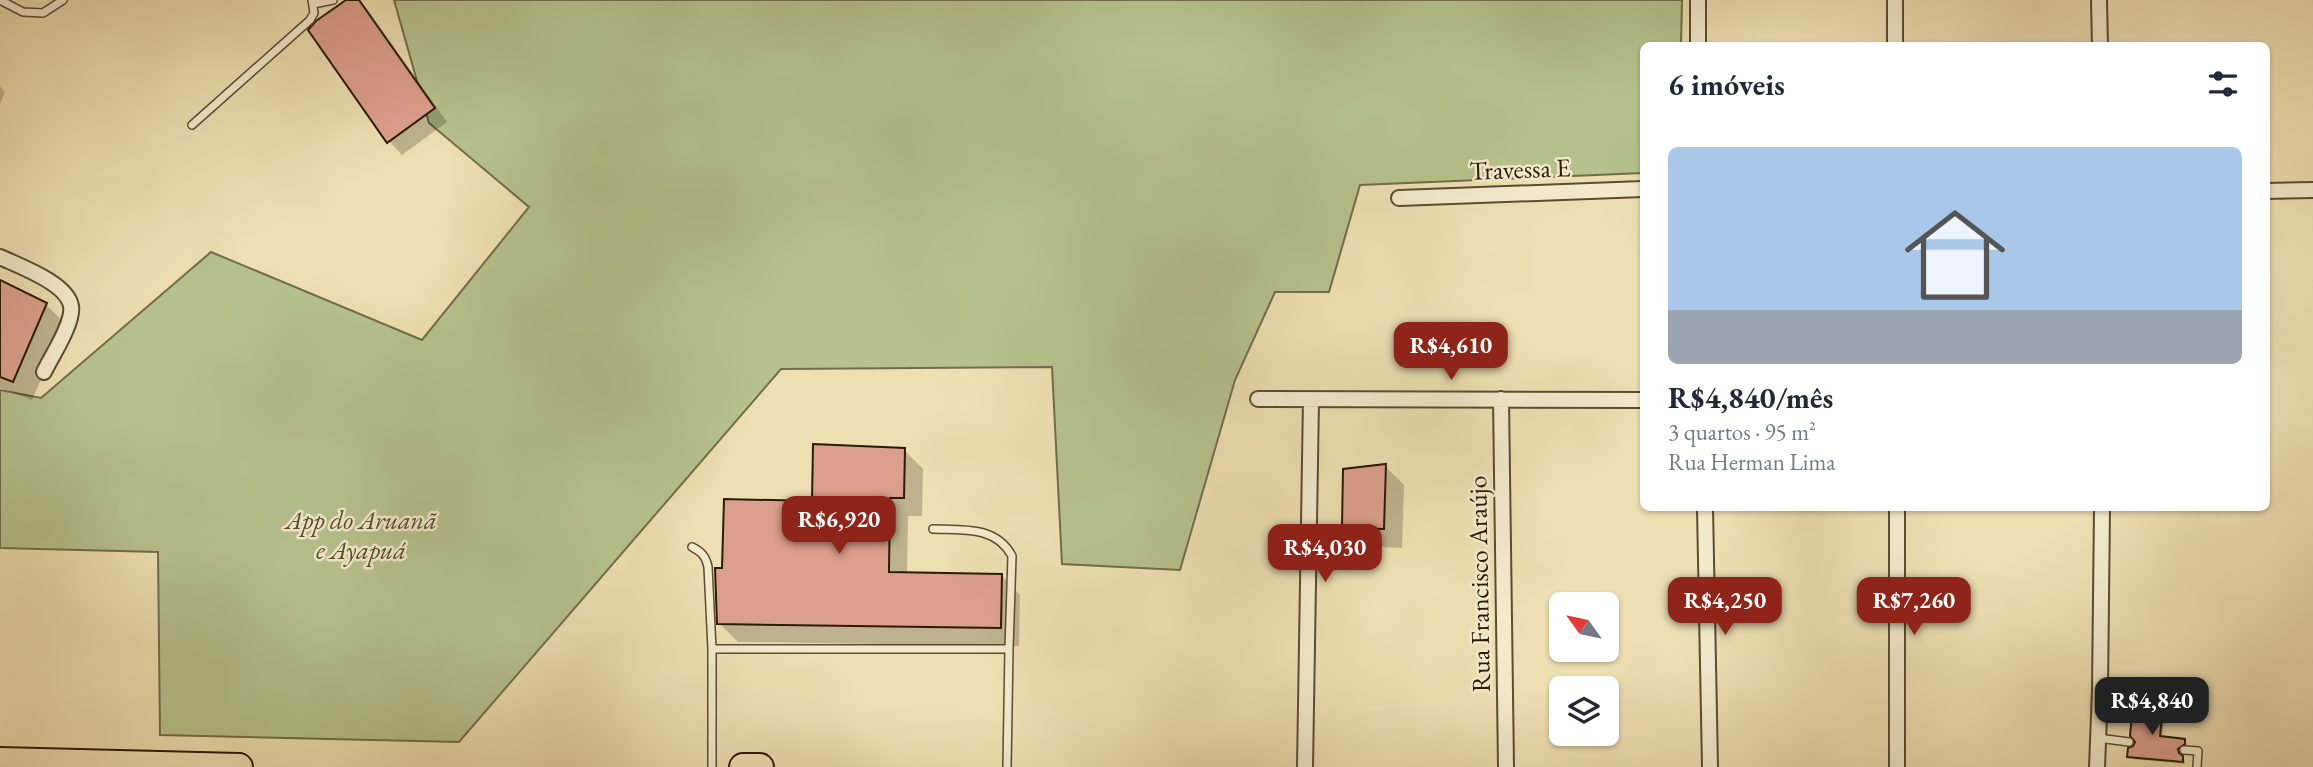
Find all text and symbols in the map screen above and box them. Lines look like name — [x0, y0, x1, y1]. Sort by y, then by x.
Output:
text: 6 imóveis — [1668, 65, 1785, 104]
icon: filters — [2204, 65, 2242, 103]
street label: Travessa E — [1469, 150, 1572, 188]
icon: home — [1892, 192, 2018, 318]
pin: R$4,610 — [1386, 322, 1516, 382]
text: R$4,610 — [1410, 330, 1492, 360]
text: R$4,840/mês — [1668, 378, 1833, 417]
text: 3 quartos · 95 m² — [1668, 417, 1816, 447]
text: Rua Herman Lima — [1668, 447, 1836, 477]
street label: Rua Francisco Araújo — [1460, 475, 1498, 693]
pin: R$6,920 — [774, 496, 904, 556]
park label: App do Aruanã e Ayapuá — [283, 503, 437, 567]
text: R$6,920 — [798, 504, 880, 534]
pin: R$4,030 — [1260, 524, 1390, 584]
text: R$4,030 — [1284, 532, 1366, 562]
pin: R$4,250 — [1660, 578, 1790, 637]
pin: R$7,260 — [1849, 578, 1979, 637]
text: R$4,250 — [1684, 585, 1766, 615]
text: R$7,260 — [1873, 585, 1955, 615]
north arrow — [1549, 592, 1619, 662]
map controls — [1549, 592, 1619, 746]
button: layers — [1549, 676, 1619, 746]
pin: R$4,840 — [2087, 678, 2217, 737]
text: R$4,840 — [2111, 685, 2193, 715]

